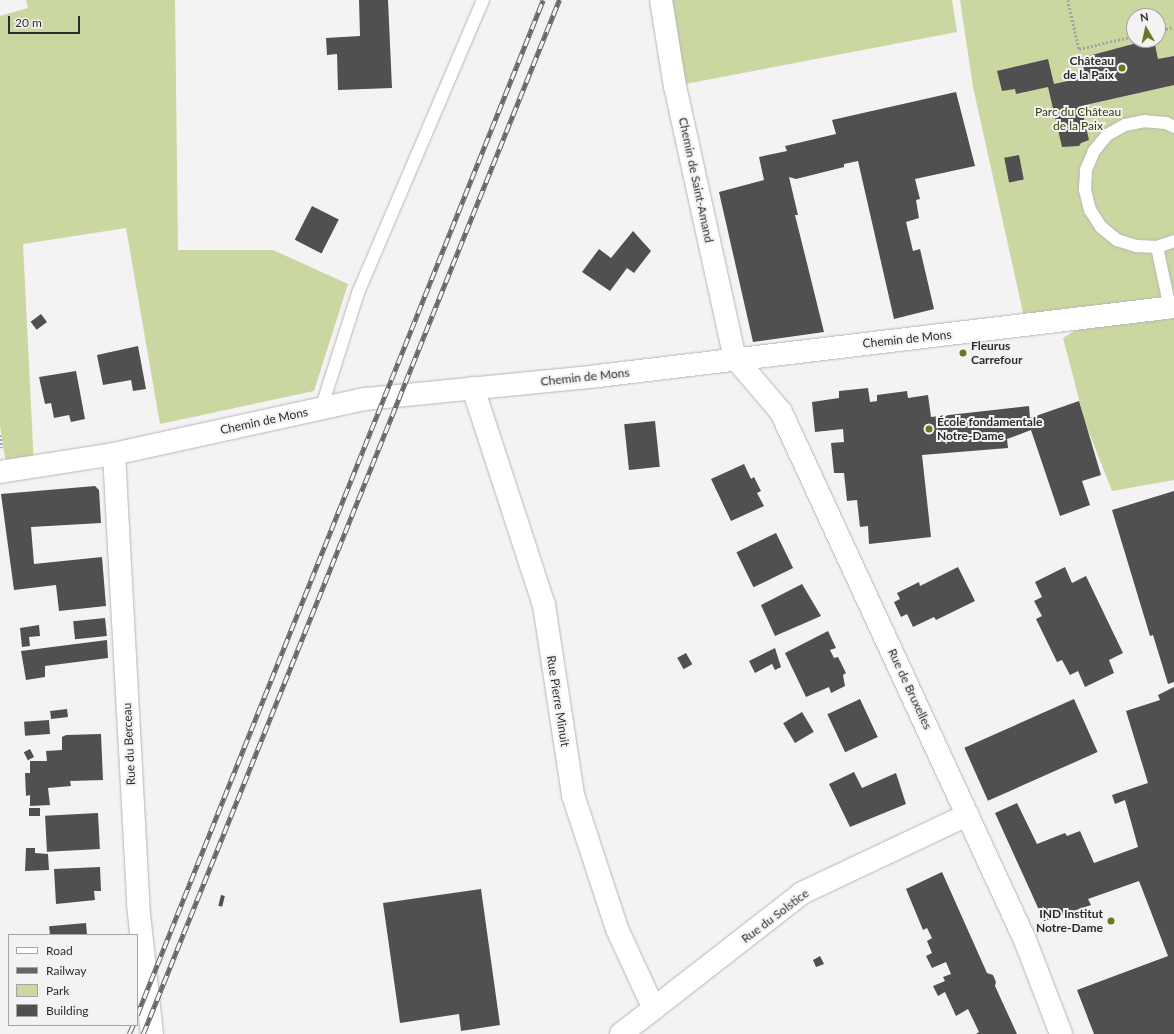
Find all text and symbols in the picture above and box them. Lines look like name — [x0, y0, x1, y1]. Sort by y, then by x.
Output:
scale bar — [10, 8, 82, 34]
north arrow — [1126, 8, 1166, 48]
text: N — [1139, 10, 1149, 24]
text: 20 m — [15, 15, 42, 30]
place label: Château de la Paix — [1063, 54, 1114, 82]
marker: Château de la Paix — [1117, 63, 1127, 73]
park label: Parc du Château de la Paix — [1035, 105, 1121, 133]
street label: Chemin de Saint-Amand — [676, 116, 716, 244]
street label: Chemin de Mons — [862, 327, 952, 351]
place label: Fleurus Carrefour — [971, 339, 1022, 367]
marker: Fleurus Carrefour — [958, 348, 968, 358]
street label: Chemin de Mons — [540, 365, 630, 389]
street label: Chemin de Mons — [219, 405, 309, 437]
place label: École fondamentale Notre-Dame — [937, 415, 1042, 443]
marker: École fondamentale Notre-Dame — [924, 424, 934, 434]
street label: Rue de Bruxelles — [885, 646, 935, 732]
street label: Rue Pierre Minuit — [544, 654, 572, 748]
street label: Rue du Berceau — [120, 702, 138, 786]
street label: Rue du Solstice — [739, 886, 811, 946]
place label: IND Institut Notre-Dame — [1036, 907, 1103, 935]
marker: IND Institut Notre-Dame — [1106, 916, 1116, 926]
legend — [8, 934, 138, 1026]
text: Road — [46, 943, 73, 958]
text: Railway — [46, 963, 86, 978]
text: Park — [46, 983, 69, 998]
text: Building — [46, 1003, 89, 1018]

